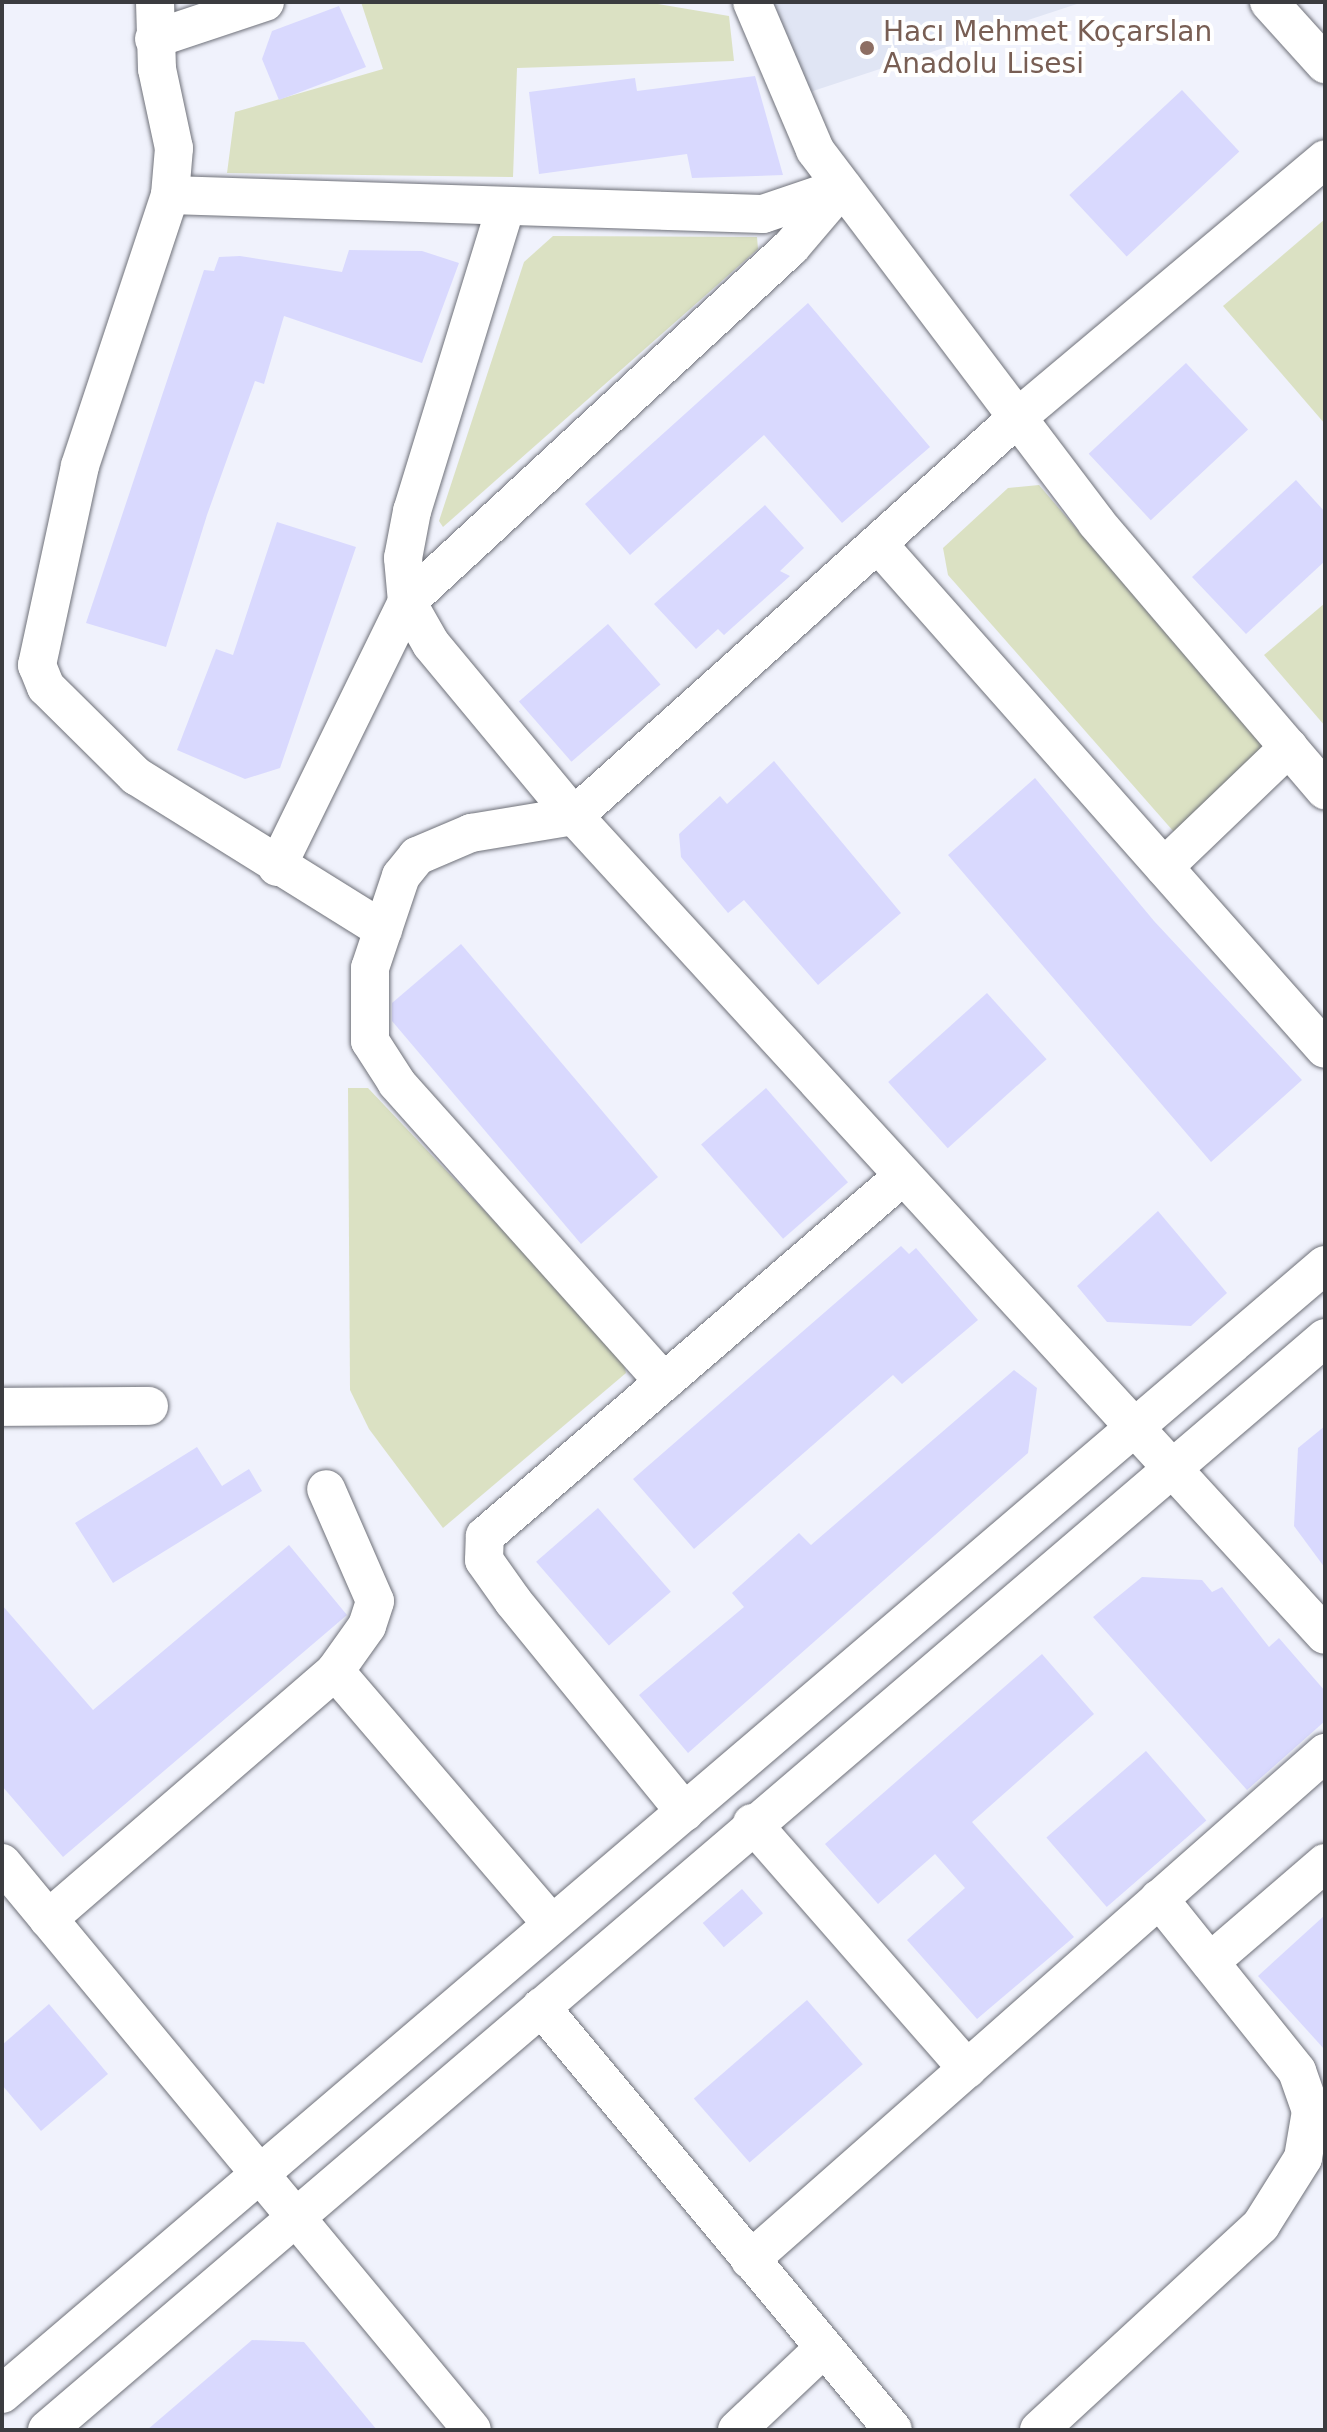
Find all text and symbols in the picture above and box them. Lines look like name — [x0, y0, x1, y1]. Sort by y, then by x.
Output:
place label: Hacı Mehmet Koçarslan Anadolu Lisesi — [883, 15, 1212, 81]
marker: Hacı Mehmet Koçarslan Anadolu Lisesi — [858, 39, 876, 57]

